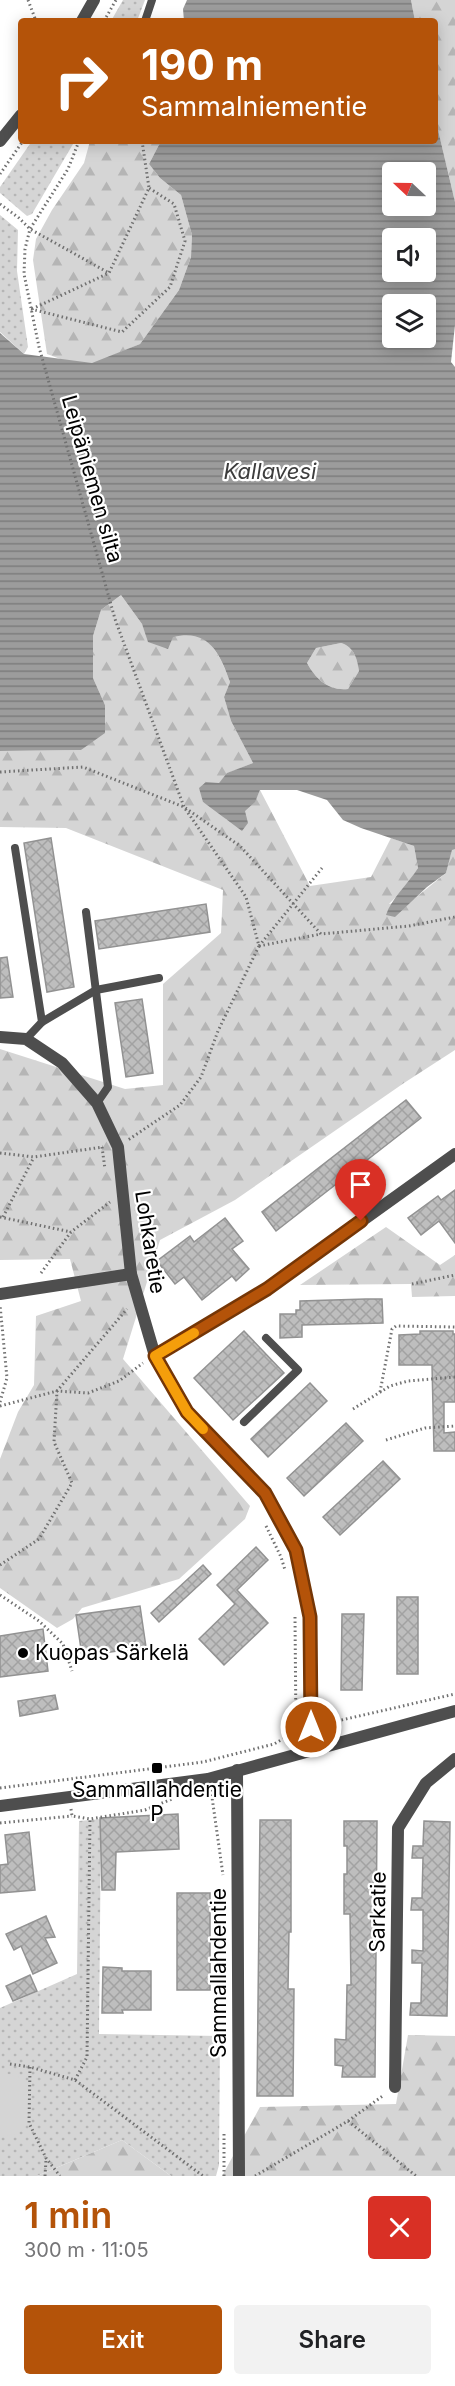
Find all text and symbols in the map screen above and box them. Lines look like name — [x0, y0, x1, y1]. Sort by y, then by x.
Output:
text: 190 m — [141, 39, 263, 90]
icon: right — [42, 42, 120, 120]
text: Sammalniementie — [141, 90, 367, 123]
north arrow — [382, 162, 436, 216]
map controls — [382, 162, 436, 348]
button: sound — [382, 228, 436, 282]
button: layers — [382, 294, 436, 348]
street label: Leipäniemen silta — [57, 392, 128, 565]
water label: Kallavesi — [224, 458, 317, 484]
pin — [335, 1159, 386, 1221]
icon: arrive — [344, 1168, 377, 1201]
street label: Lohkaretie — [130, 1189, 171, 1295]
place label: Kuopas Särkelä — [35, 1640, 189, 1665]
marker: Kuopas Särkelä — [16, 1646, 30, 1660]
position arrow — [279, 1695, 343, 1759]
marker: Sammallahdentie P — [150, 1761, 164, 1775]
place label: Sammallahdentie P — [72, 1777, 242, 1826]
street label: Sarkatie — [364, 1871, 391, 1953]
street label: Sammallahdentie — [206, 1888, 231, 2058]
text: 1 min — [24, 2193, 112, 2237]
button: close — [368, 2196, 431, 2259]
text: 300 m · 11:05 — [24, 2238, 149, 2262]
button: Exit — [24, 2305, 222, 2374]
button: Share — [234, 2305, 431, 2374]

